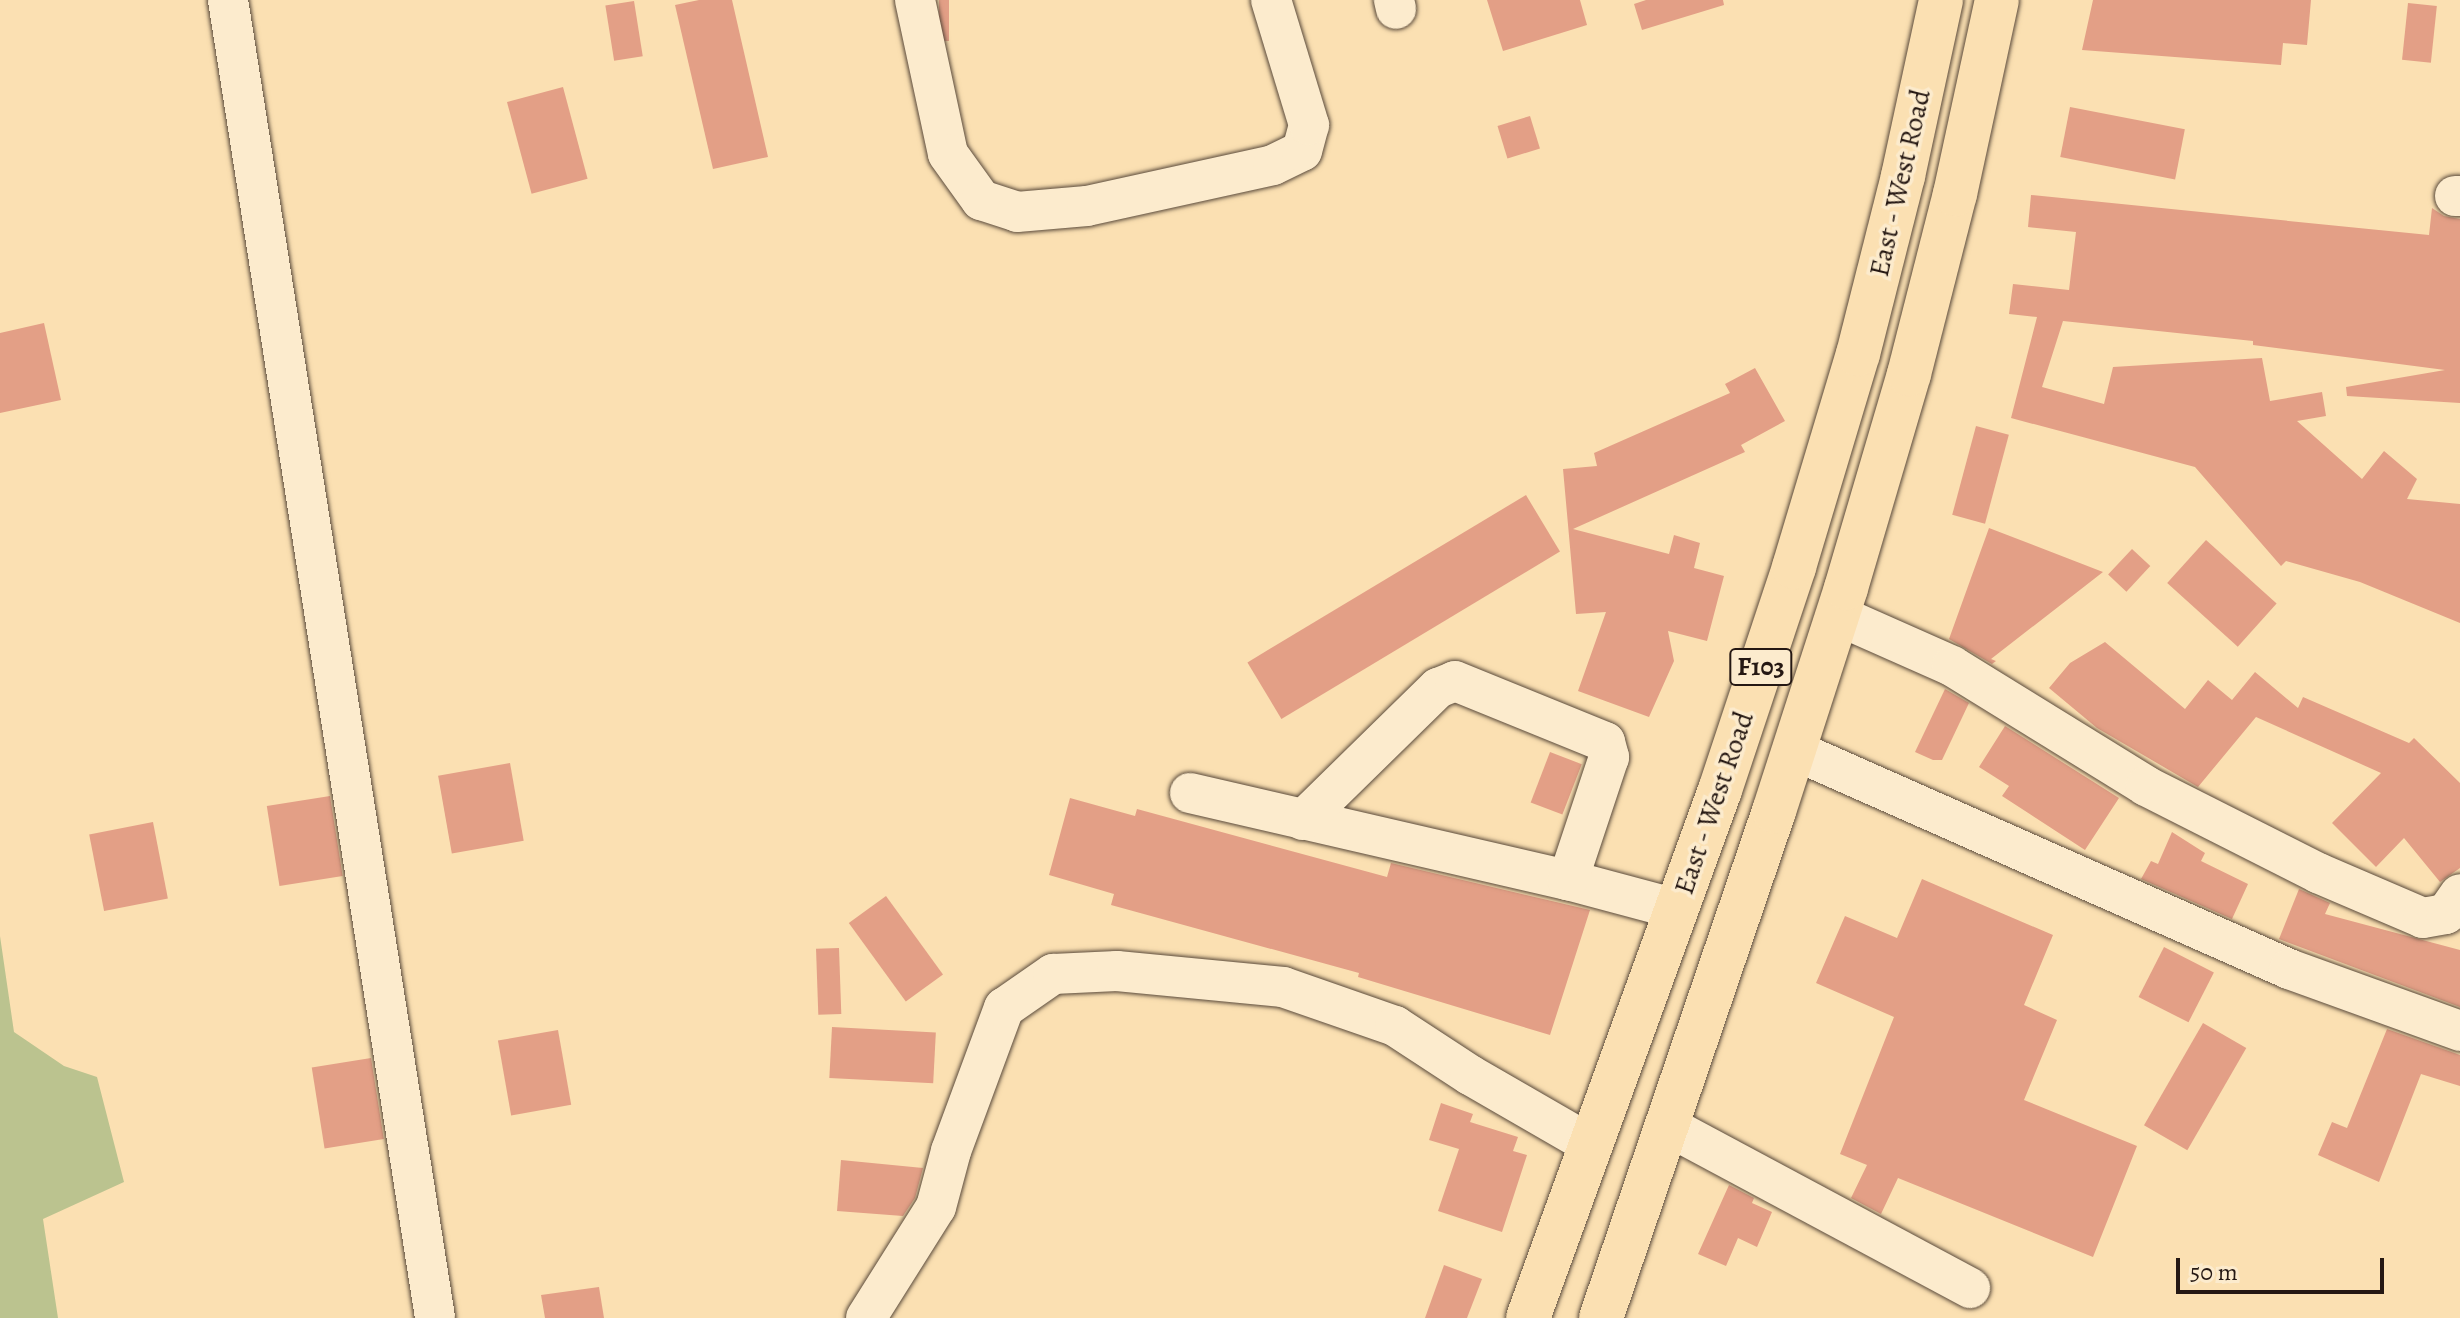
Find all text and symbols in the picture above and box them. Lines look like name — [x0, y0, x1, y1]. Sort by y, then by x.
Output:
street label: East - West Road — [1862, 86, 1938, 280]
road number: F103 — [1729, 645, 1793, 689]
street label: East - West Road — [1667, 707, 1761, 899]
scale bar — [2180, 1242, 2388, 1292]
text: 50 m — [2190, 1256, 2238, 1288]

